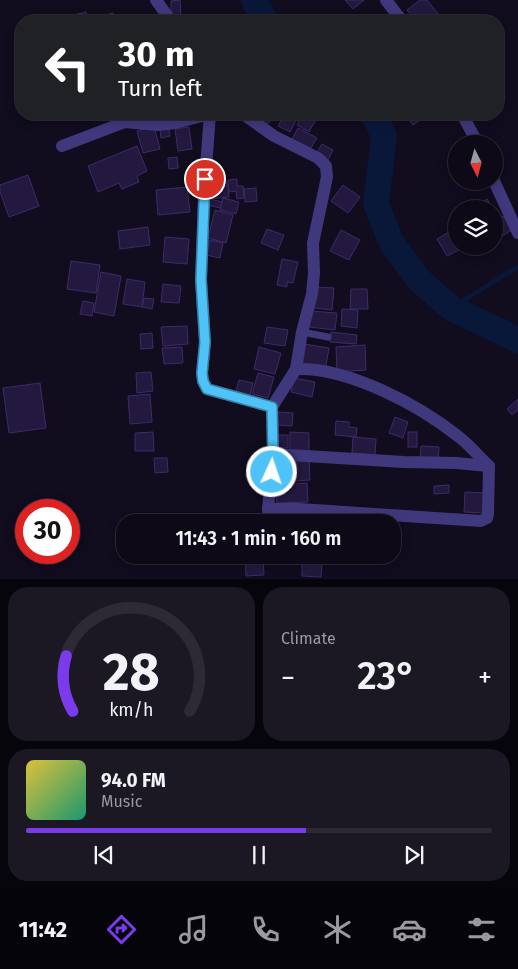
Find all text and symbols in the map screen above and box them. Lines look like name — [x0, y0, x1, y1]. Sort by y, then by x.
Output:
text: 30 m — [118, 33, 195, 75]
icon: left — [35, 35, 100, 100]
text: Turn left — [118, 75, 202, 102]
north arrow — [448, 135, 502, 190]
map controls — [448, 135, 503, 255]
pin — [184, 158, 226, 200]
icon: arrive — [191, 165, 219, 193]
button: layers — [448, 200, 503, 255]
position arrow — [245, 445, 297, 497]
speed limit sign: 30 — [15, 499, 80, 564]
text: 11:43 · 1 min · 160 m — [176, 527, 341, 550]
text: Climate — [281, 629, 336, 648]
text: 28 — [103, 641, 160, 704]
text: 23° — [357, 653, 416, 699]
text: − — [281, 661, 295, 694]
text: + — [478, 661, 492, 694]
text: km/h — [109, 699, 154, 721]
text: 94.0 FM — [101, 769, 166, 792]
text: Music — [101, 792, 142, 811]
icon: previous — [90, 841, 118, 869]
icon: pause — [245, 841, 273, 869]
icon: next — [400, 841, 428, 869]
icon: directions — [104, 912, 139, 947]
icon: music — [176, 912, 211, 947]
icon: phone — [248, 912, 283, 947]
icon: climate — [320, 912, 355, 947]
icon: car — [392, 912, 427, 947]
icon: filters — [464, 912, 499, 947]
text: 11:42 — [19, 916, 67, 943]

